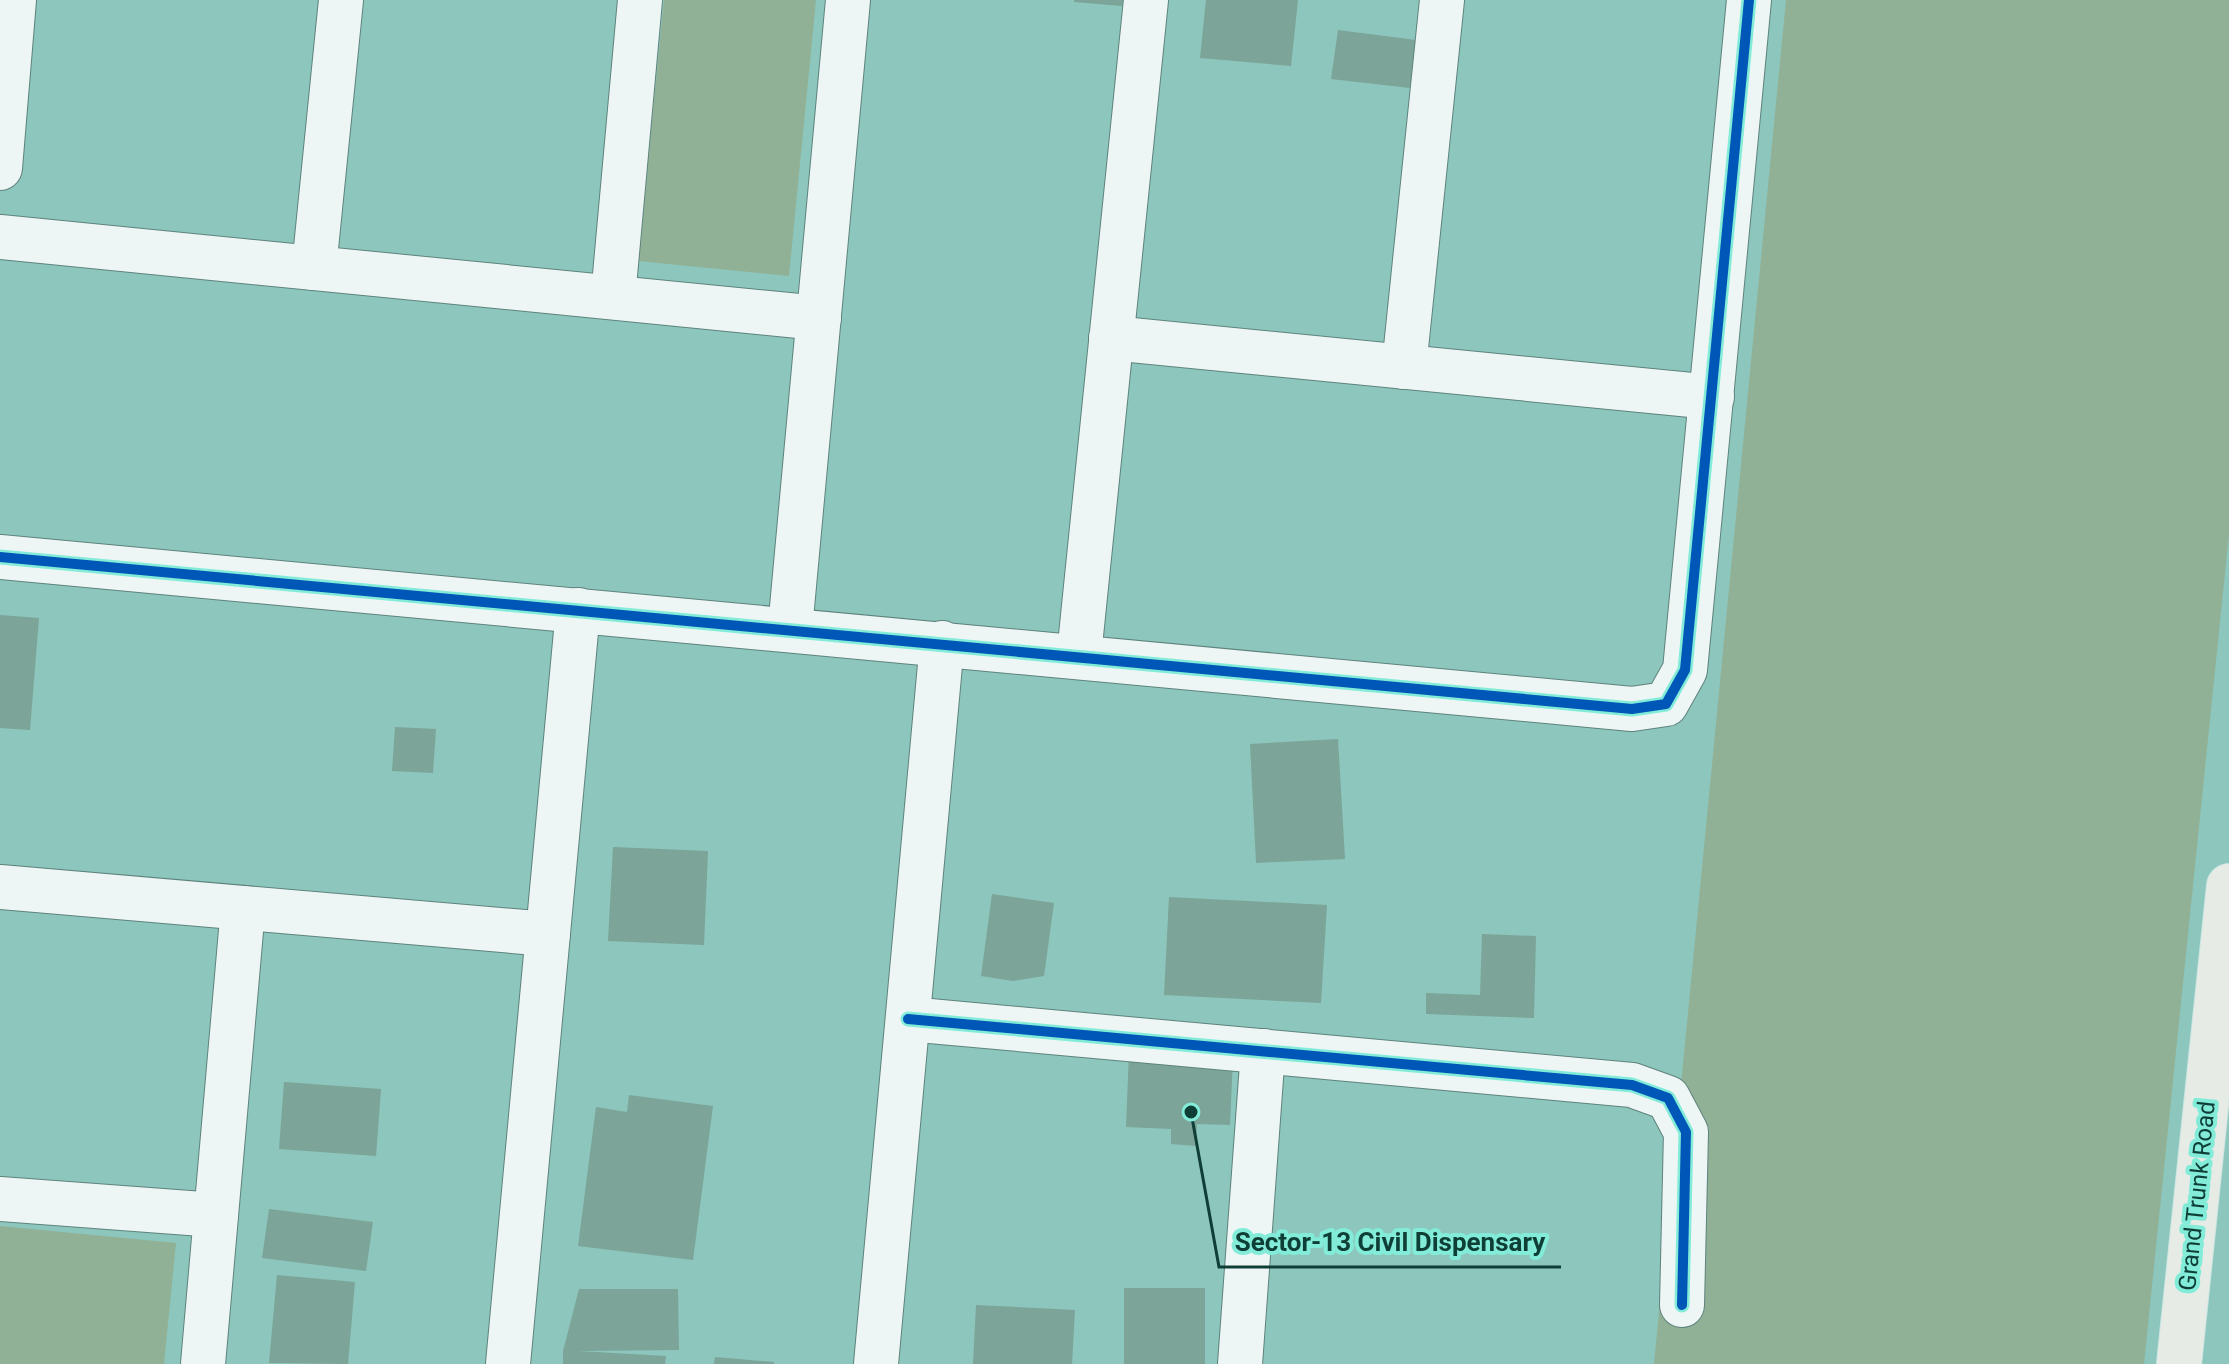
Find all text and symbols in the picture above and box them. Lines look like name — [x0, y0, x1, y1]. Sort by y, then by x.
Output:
street label: Grand Trunk Road — [2173, 1100, 2221, 1292]
callout: Sector-13 Civil Dispensary — [1219, 1217, 1561, 1267]
text: Sector-13 Civil Dispensary — [1235, 1227, 1546, 1257]

